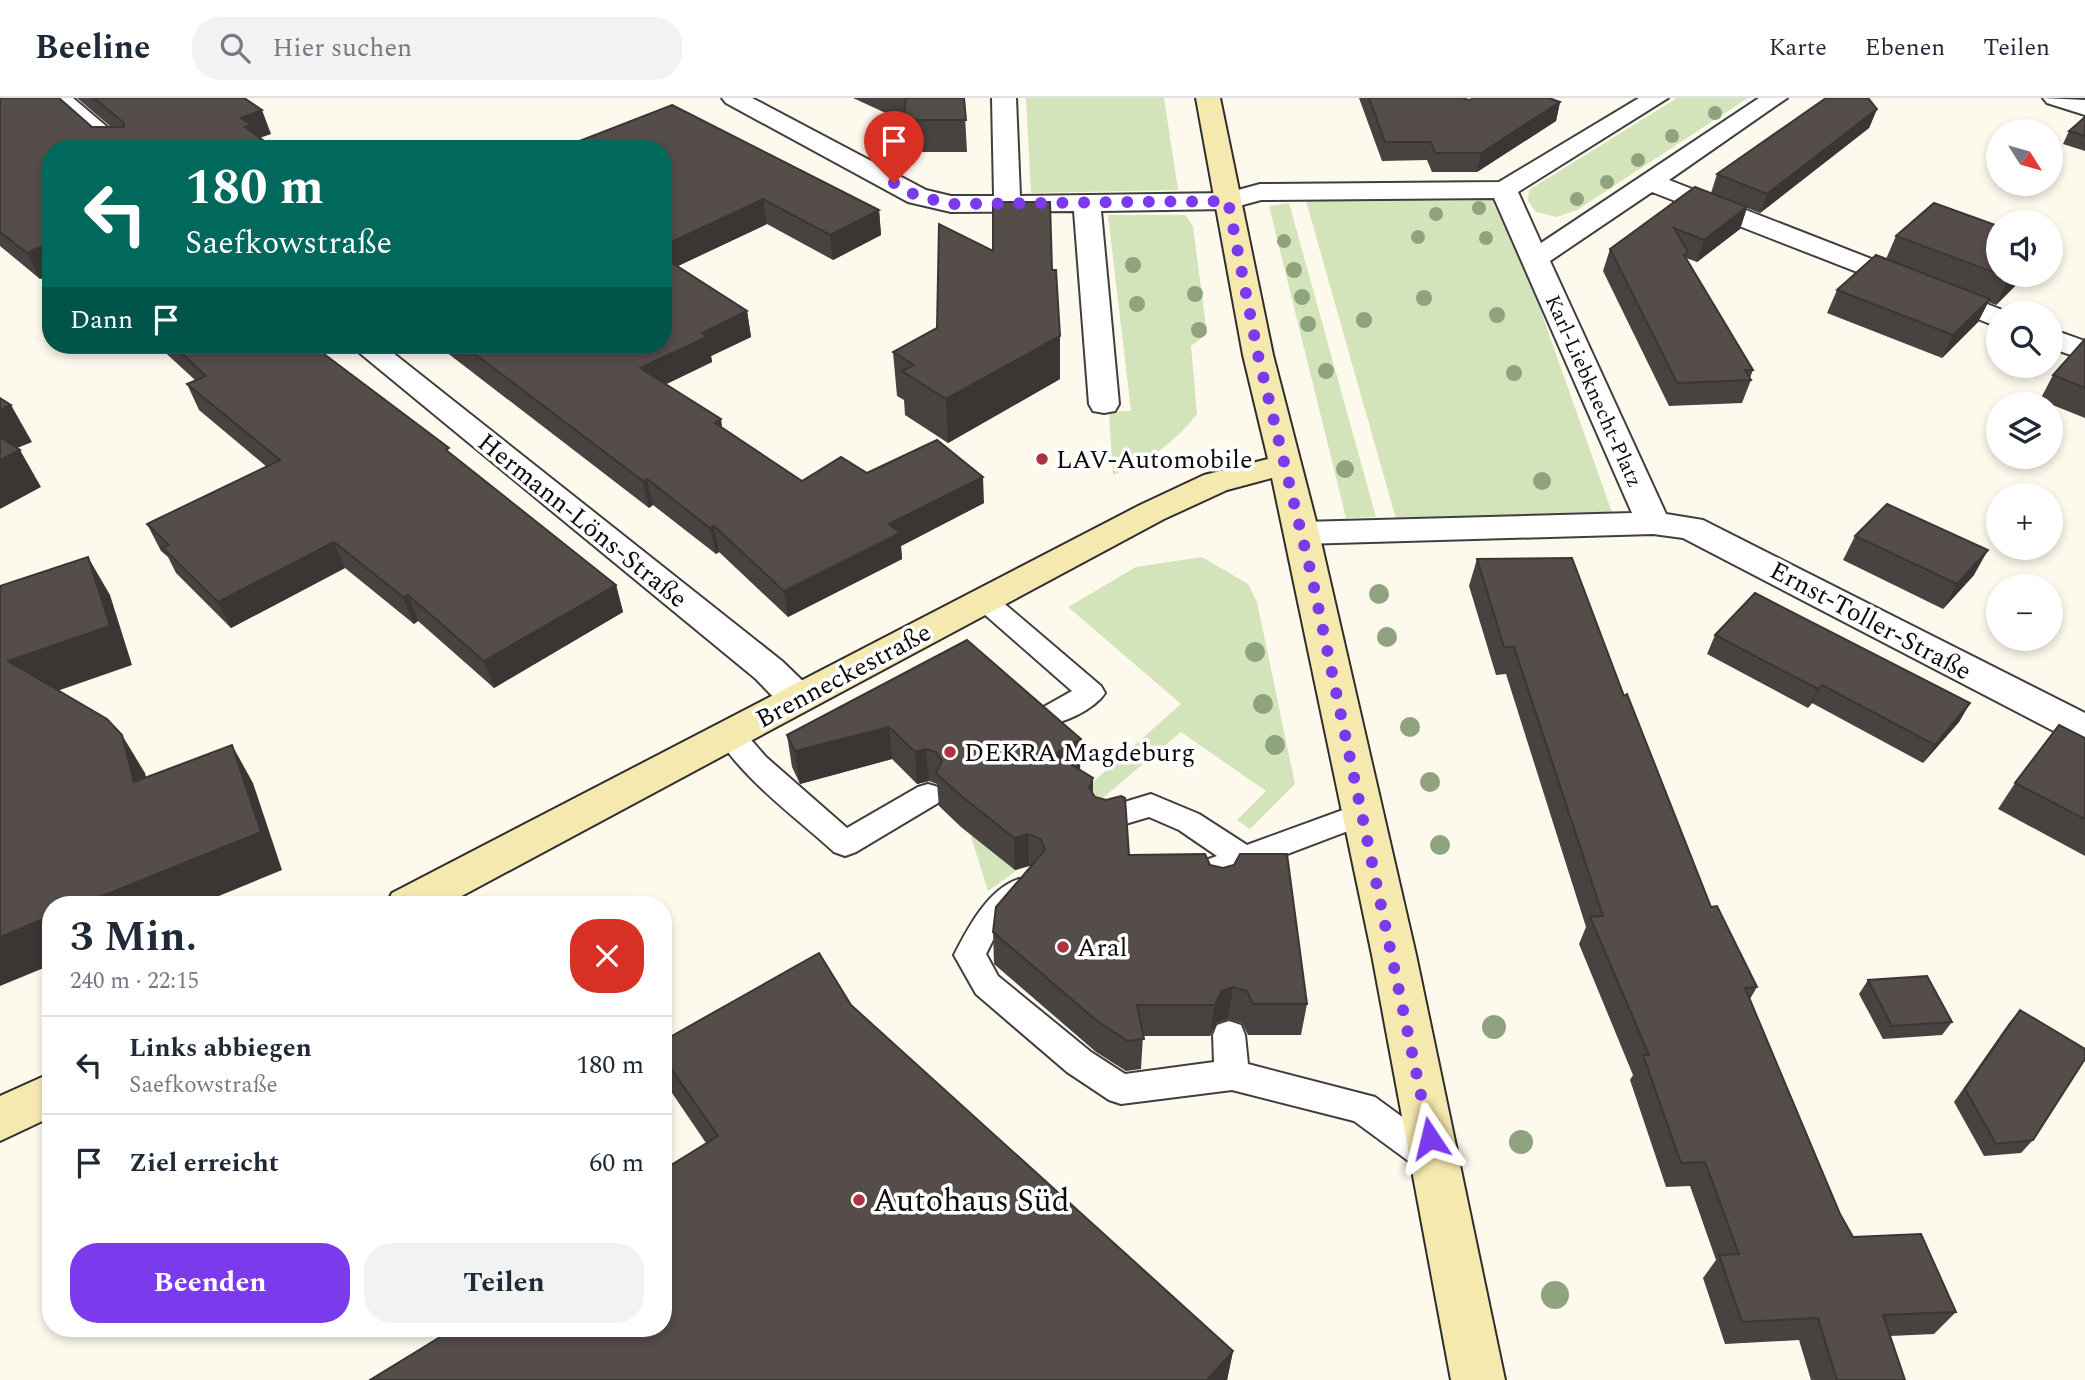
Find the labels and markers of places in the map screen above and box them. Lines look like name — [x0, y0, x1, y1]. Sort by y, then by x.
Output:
pin — [864, 111, 924, 183]
place label: LAV-Automobile — [1056, 440, 1253, 480]
marker: LAV-Automobile — [1034, 451, 1050, 467]
place label: DEKRA Magdeburg — [964, 733, 1195, 773]
marker: DEKRA Magdeburg — [942, 744, 958, 760]
place label: Aral — [1077, 928, 1127, 968]
marker: Aral — [1055, 939, 1071, 955]
place label: Autohaus Süd — [873, 1177, 1070, 1226]
marker: Autohaus Süd — [851, 1192, 867, 1208]

